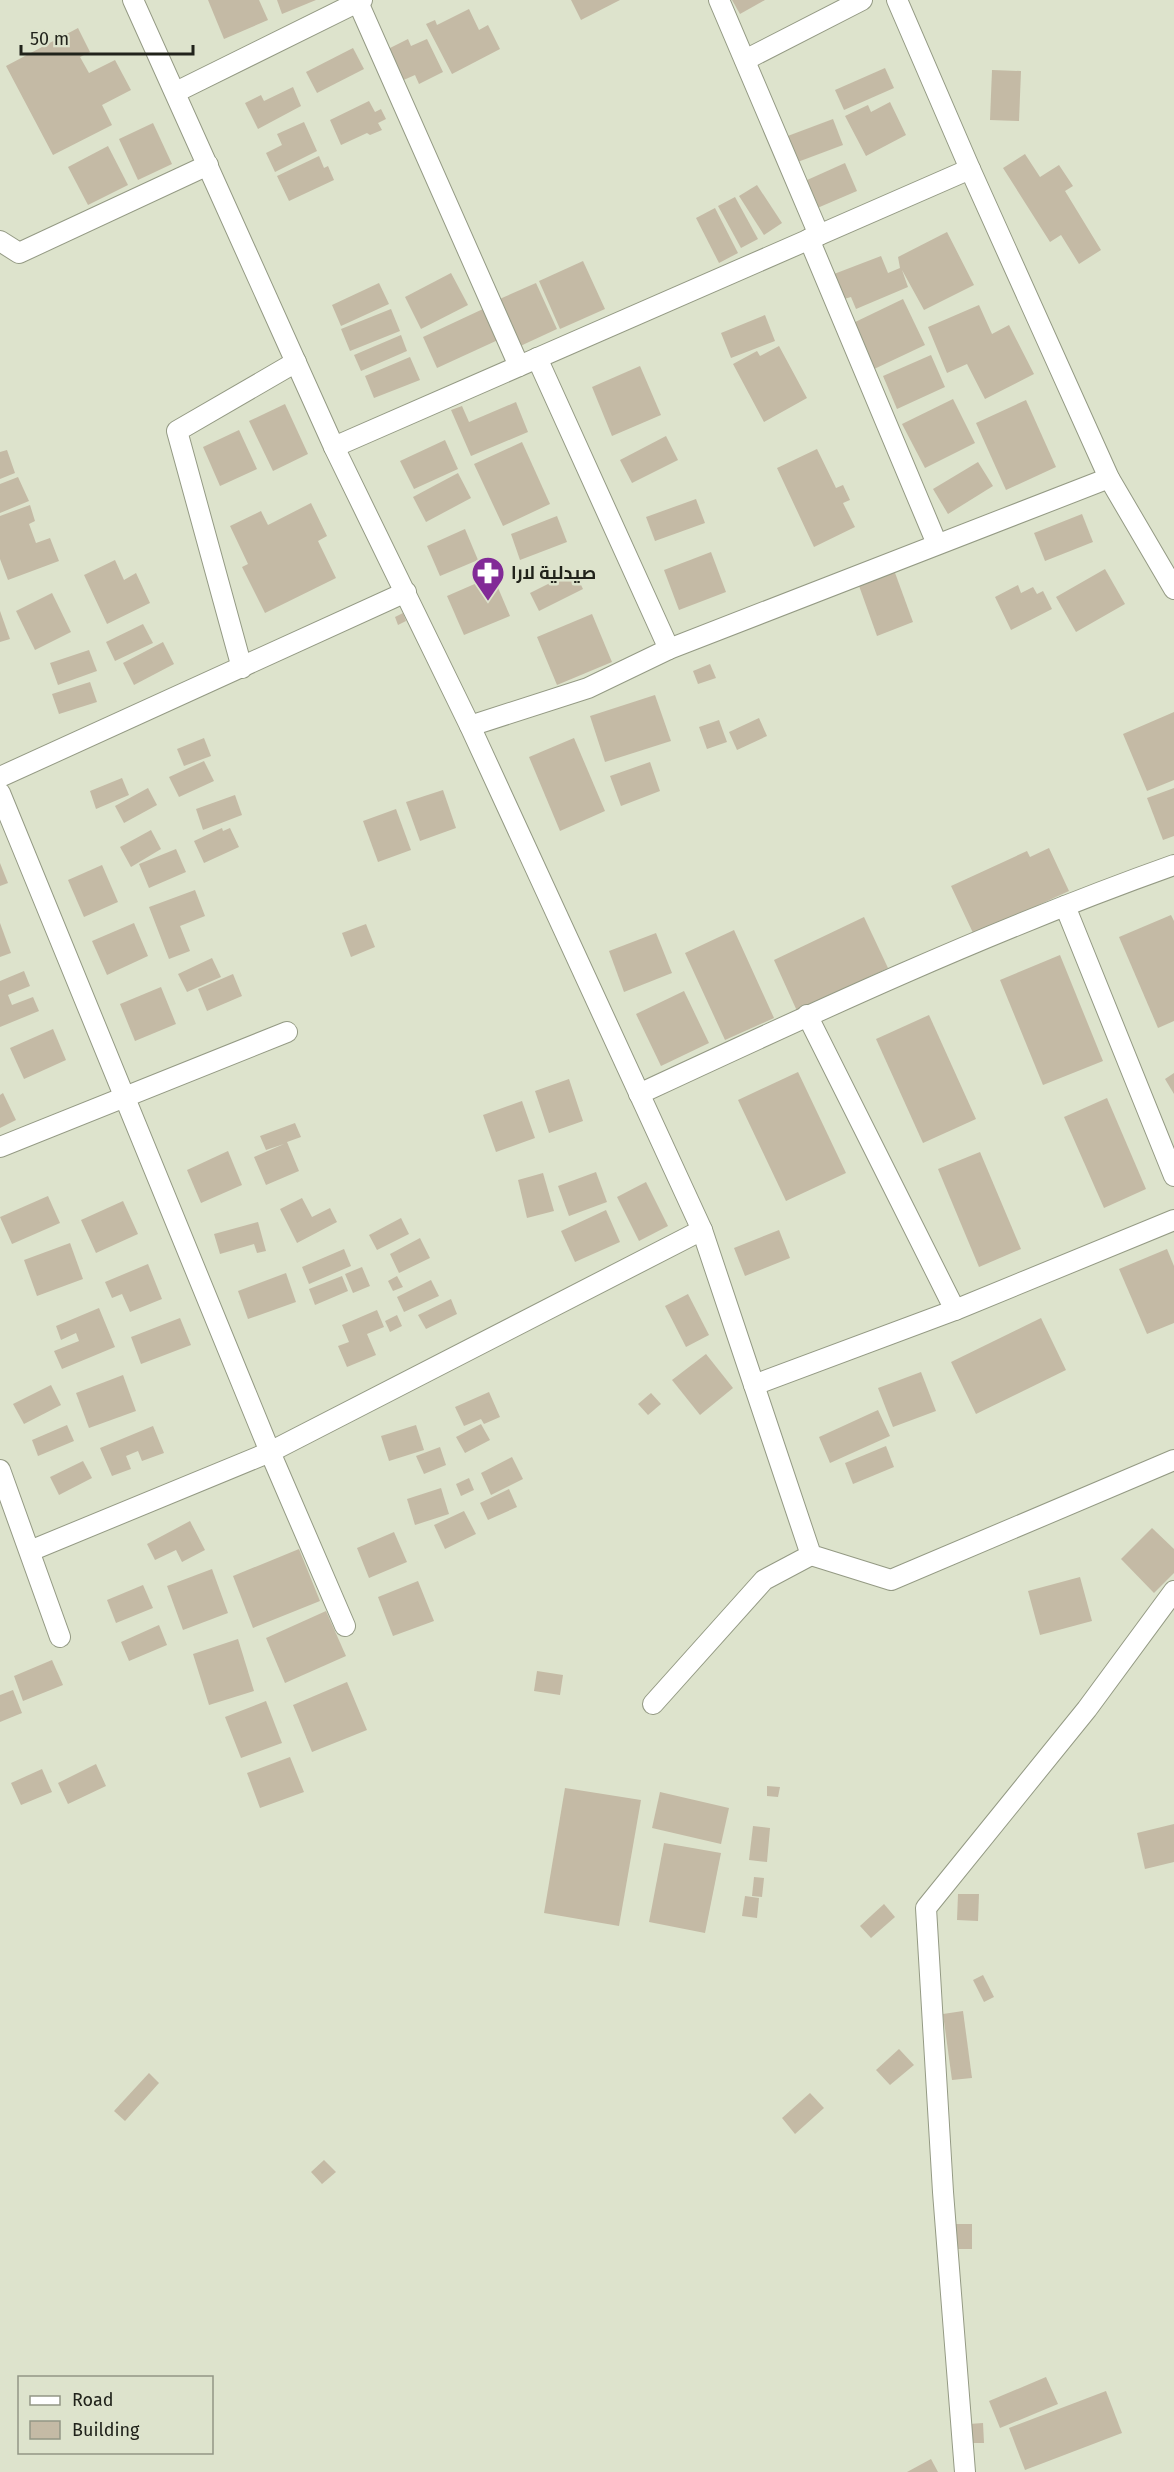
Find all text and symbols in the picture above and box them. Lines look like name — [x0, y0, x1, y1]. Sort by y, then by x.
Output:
scale bar — [21, 18, 194, 56]
text: 50 m — [30, 28, 69, 50]
pharmacy icon: صيدلية لارا — [470, 555, 506, 602]
place label: صيدلية لارا — [511, 562, 596, 584]
legend — [18, 2376, 213, 2454]
text: Road — [72, 2389, 114, 2411]
text: Building — [72, 2419, 140, 2441]

